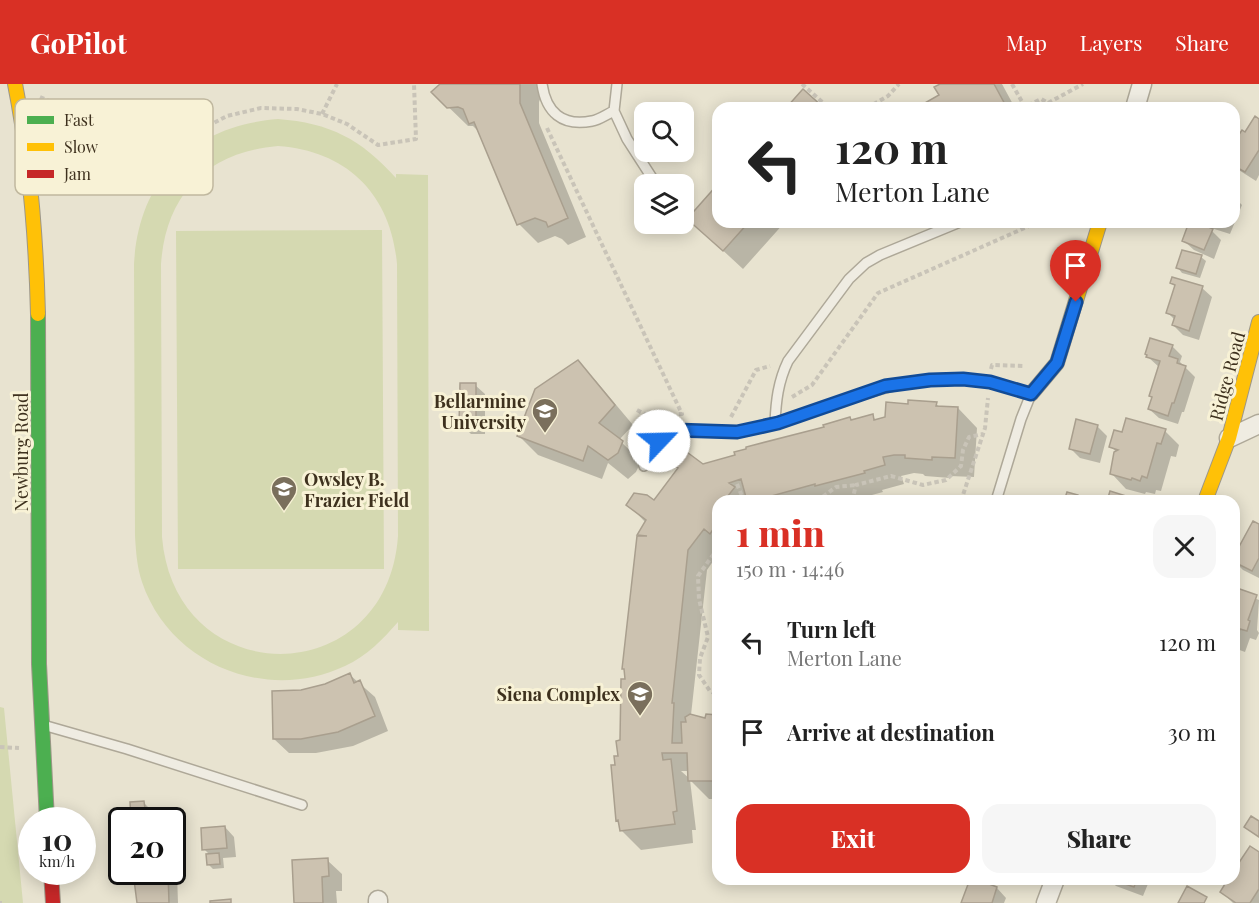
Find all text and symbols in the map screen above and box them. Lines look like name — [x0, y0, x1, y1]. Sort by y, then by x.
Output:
text: GoPilot — [30, 24, 127, 61]
text: Map — [1006, 28, 1047, 56]
text: Layers — [1080, 28, 1142, 56]
text: Share — [1175, 28, 1229, 56]
legend — [15, 99, 213, 195]
map controls — [634, 102, 694, 234]
button: search — [634, 102, 694, 162]
text: Fast — [64, 109, 94, 130]
text: 120 m — [835, 119, 948, 175]
icon: left — [736, 126, 814, 204]
text: Slow — [64, 136, 99, 157]
text: Jam — [63, 163, 91, 184]
text: Merton Lane — [835, 173, 990, 209]
button: layers — [634, 174, 694, 234]
pin — [1050, 240, 1101, 302]
icon: arrive — [1059, 249, 1092, 282]
street label: Ridge Road — [1204, 328, 1251, 423]
place label: Bellarmine University — [434, 389, 527, 434]
street label: Newburg Road — [9, 392, 33, 511]
school or university icon: Bellarmine University — [530, 396, 560, 434]
position arrow — [627, 409, 691, 473]
place label: Owsley B. Frazier Field — [304, 467, 410, 512]
school or university icon: Owsley B. Frazier Field — [269, 474, 299, 512]
text: 1 min — [736, 508, 825, 556]
button: close — [1153, 515, 1216, 578]
text: 150 m · 14:46 — [736, 555, 844, 582]
text: Turn left — [787, 614, 876, 644]
icon: left — [736, 626, 769, 659]
text: 120 m — [1159, 627, 1216, 657]
text: Merton Lane — [787, 644, 902, 671]
school or university icon: Siena Complex — [625, 679, 655, 717]
place label: Siena Complex — [497, 682, 620, 706]
icon: arrive — [736, 716, 769, 749]
text: Arrive at destination — [787, 717, 995, 747]
text: 30 m — [1168, 717, 1216, 747]
button: Exit — [736, 804, 970, 873]
button: Share — [982, 804, 1216, 873]
speed limit sign: 20 — [108, 807, 186, 885]
text: 10 — [42, 819, 72, 859]
text: km/h — [39, 851, 75, 871]

